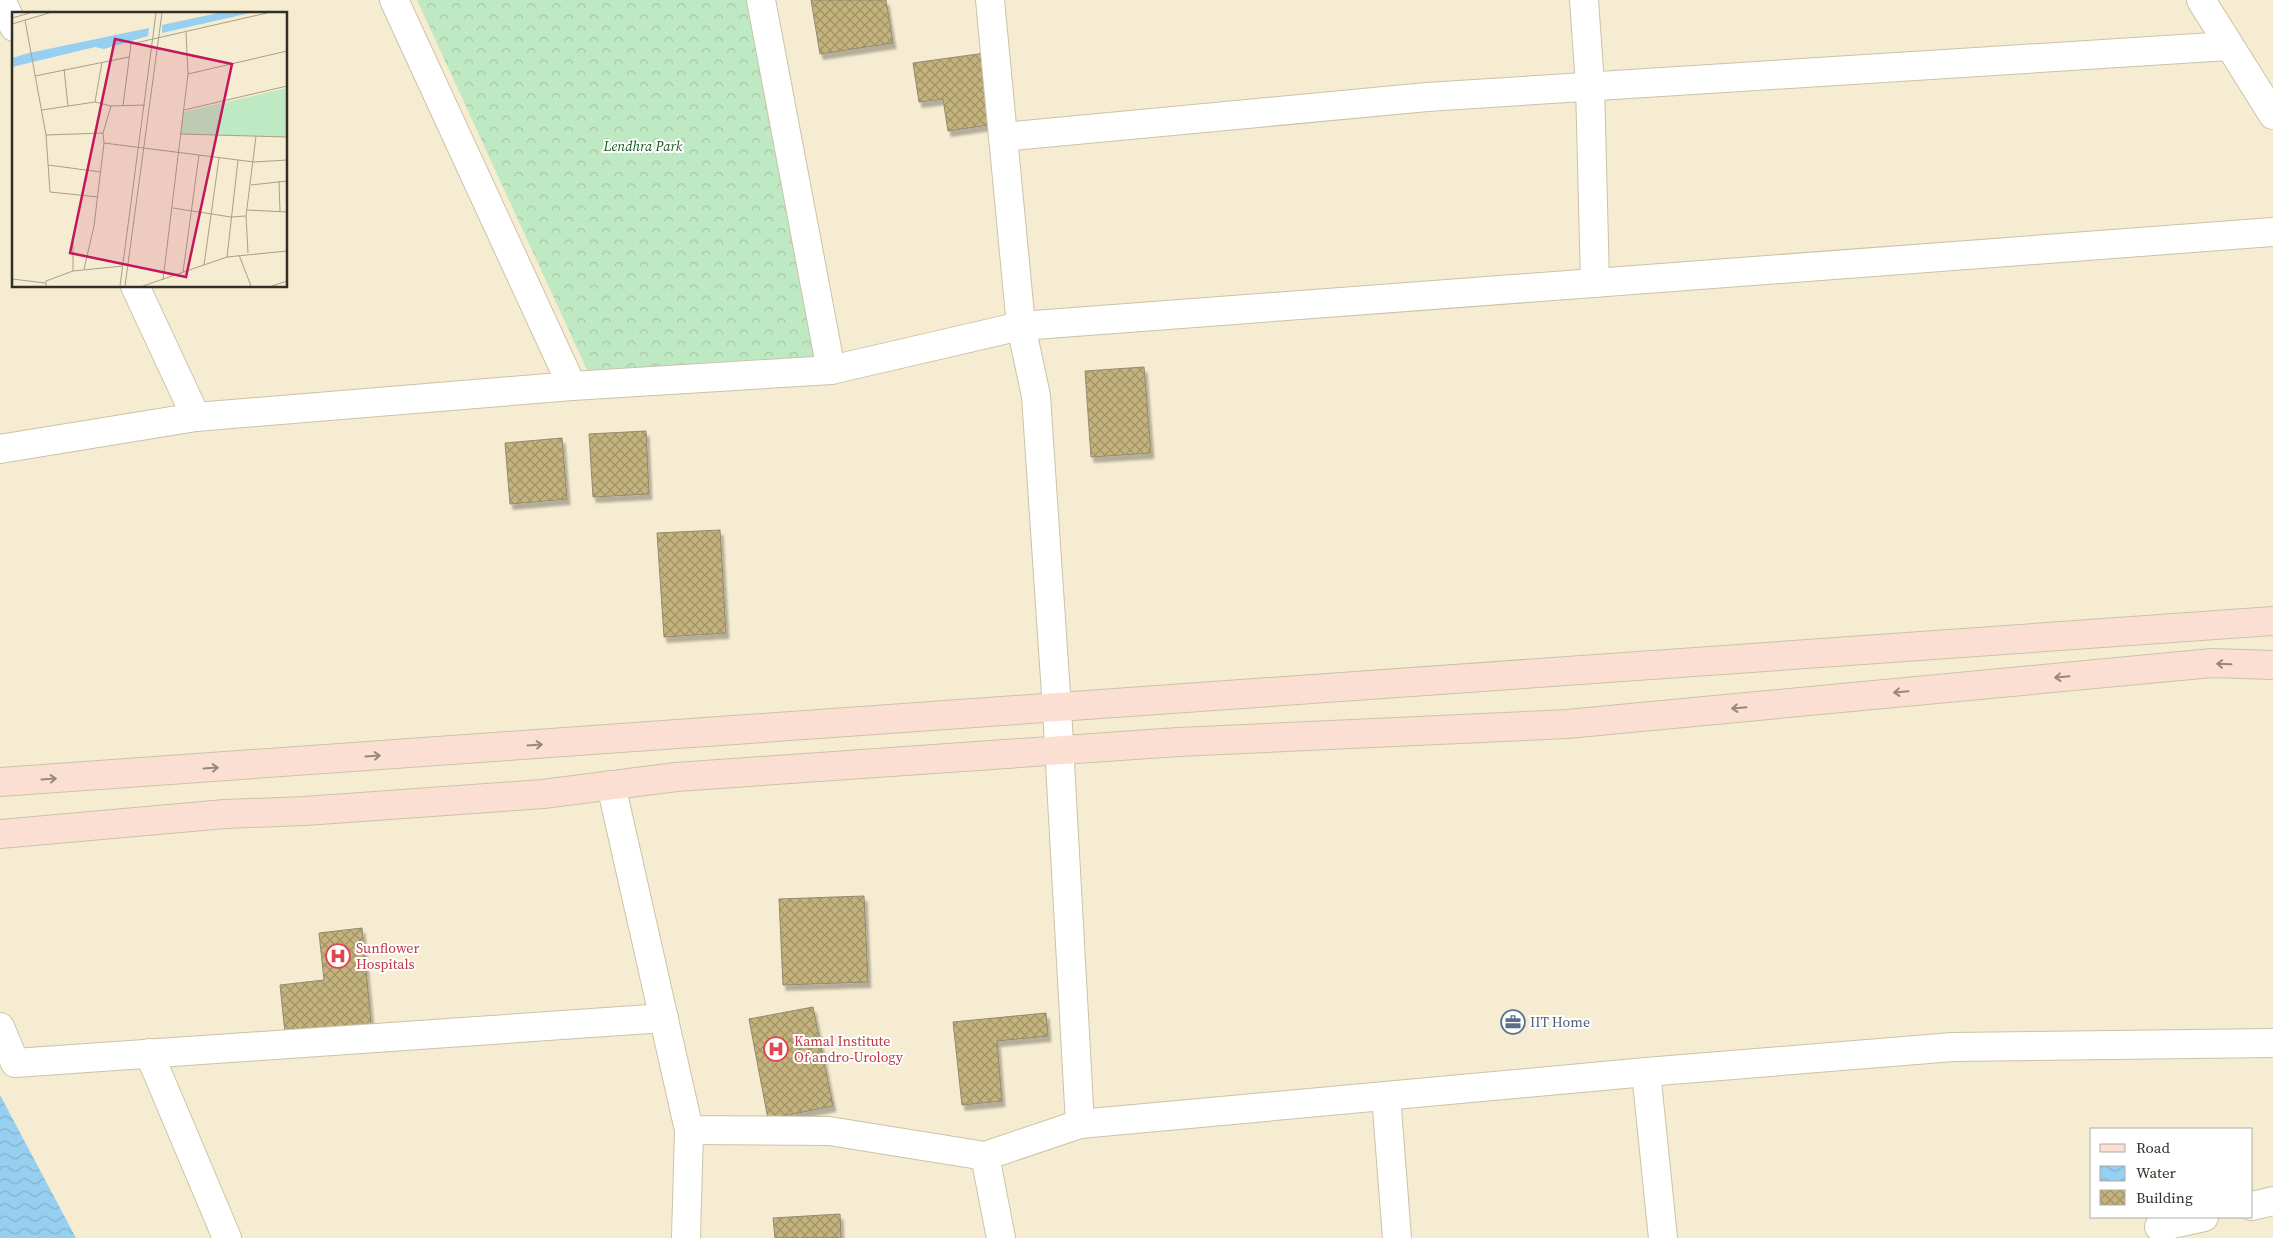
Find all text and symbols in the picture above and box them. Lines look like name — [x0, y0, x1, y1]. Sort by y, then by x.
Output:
inset map — [12, 12, 288, 288]
park label: Lendhra Park — [603, 136, 683, 156]
one-way arrow — [2217, 659, 2233, 668]
one-way arrow — [2055, 672, 2071, 682]
one-way arrow — [1893, 688, 1909, 697]
one-way arrow — [1731, 703, 1747, 713]
one-way arrow — [527, 740, 543, 750]
one-way arrow — [365, 752, 381, 761]
one-way arrow — [202, 763, 218, 772]
one-way arrow — [40, 774, 56, 783]
place label: Sunflower Hospitals — [356, 938, 419, 974]
hospital icon: Sunflower Hospitals — [325, 943, 351, 969]
office icon: IIT Home — [1500, 1009, 1526, 1035]
place label: IIT Home — [1530, 1012, 1590, 1032]
place label: Kamal Institute Of andro-Urology — [794, 1031, 904, 1067]
hospital icon: Kamal Institute Of andro-Urology — [763, 1036, 789, 1062]
legend — [2090, 1128, 2253, 1218]
text: Road — [2136, 1137, 2170, 1158]
text: Water — [2136, 1162, 2177, 1183]
text: Building — [2136, 1187, 2193, 1208]

